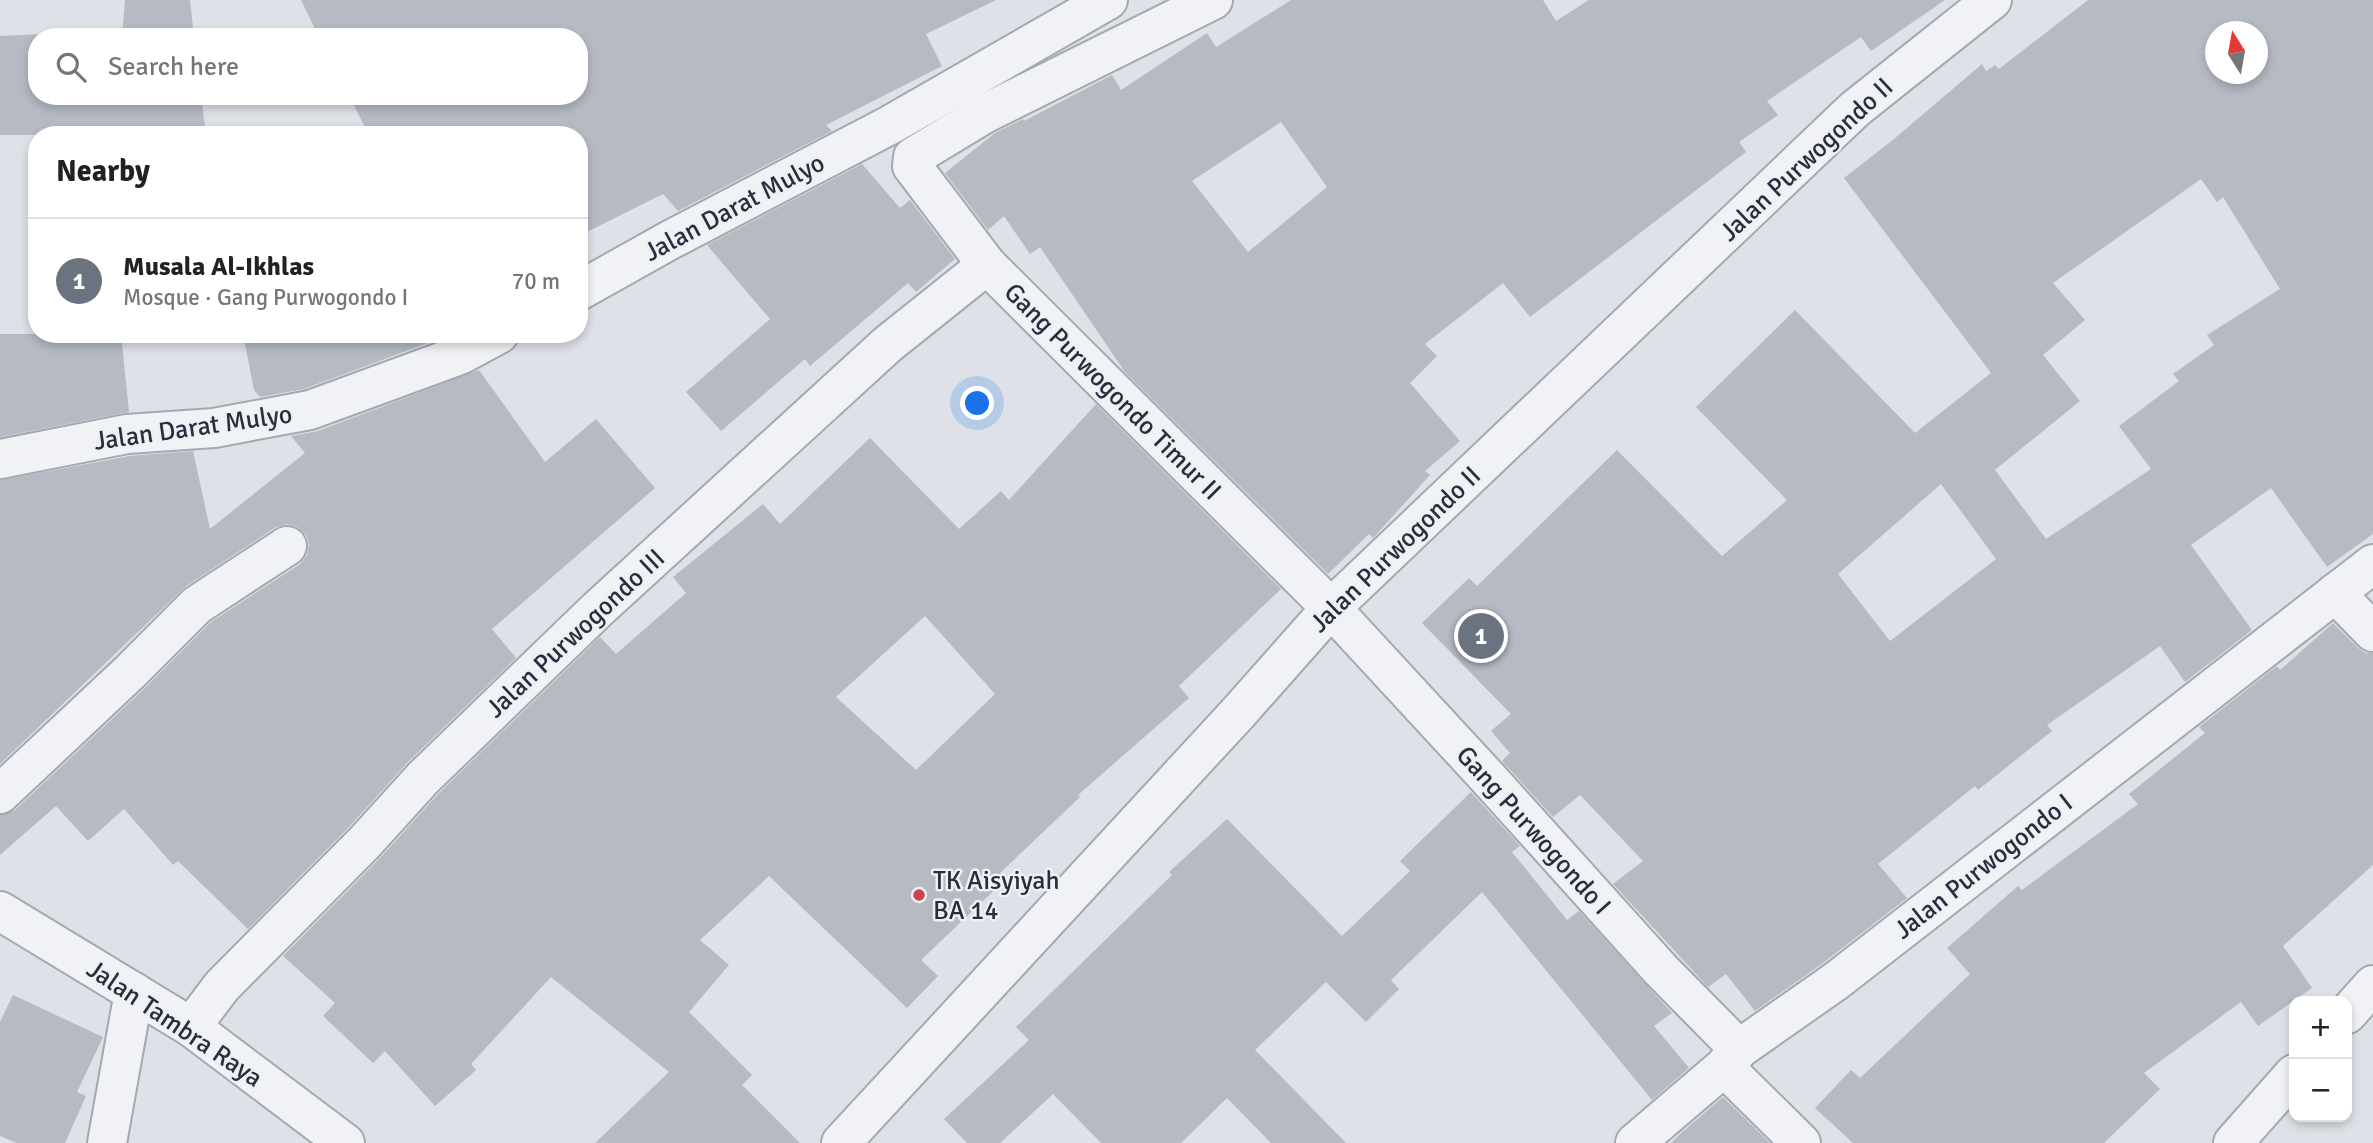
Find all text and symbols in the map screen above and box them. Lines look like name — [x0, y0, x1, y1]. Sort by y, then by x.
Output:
north arrow — [2205, 21, 2268, 84]
search box — [28, 28, 588, 105]
icon: search — [52, 48, 90, 86]
text: Search here — [108, 51, 239, 83]
street label: Jalan Purwogondo II — [1713, 71, 1900, 248]
street label: Jalan Darat Mulyo — [639, 147, 830, 269]
text: Nearby — [56, 153, 150, 190]
text: Musala Al-Ikhlas — [123, 251, 314, 283]
text: 1 — [73, 267, 85, 296]
text: 70 m — [512, 267, 560, 296]
street label: Gang Purwogondo Timur II — [997, 276, 1228, 507]
text: Mosque · Gang Purwogondo I — [123, 283, 408, 312]
your location — [960, 386, 994, 420]
street label: Jalan Darat Mulyo — [92, 398, 294, 458]
street label: Jalan Purwogondo II — [1304, 460, 1488, 639]
street label: Jalan Purwogondo III — [480, 543, 672, 725]
pin: 1 — [1458, 610, 1504, 662]
street label: Gang Purwogondo I — [1449, 740, 1618, 922]
street label: Jalan Purwogondo I — [1888, 787, 2079, 946]
place label: TK Aisyiyah BA 14 — [933, 865, 1060, 927]
marker: TK Aisyiyah BA 14 — [911, 887, 927, 903]
street label: Jalan Tambra Raya — [81, 953, 268, 1094]
map controls — [2289, 996, 2352, 1122]
button: + — [2289, 996, 2352, 1059]
button: − — [2289, 1059, 2352, 1122]

